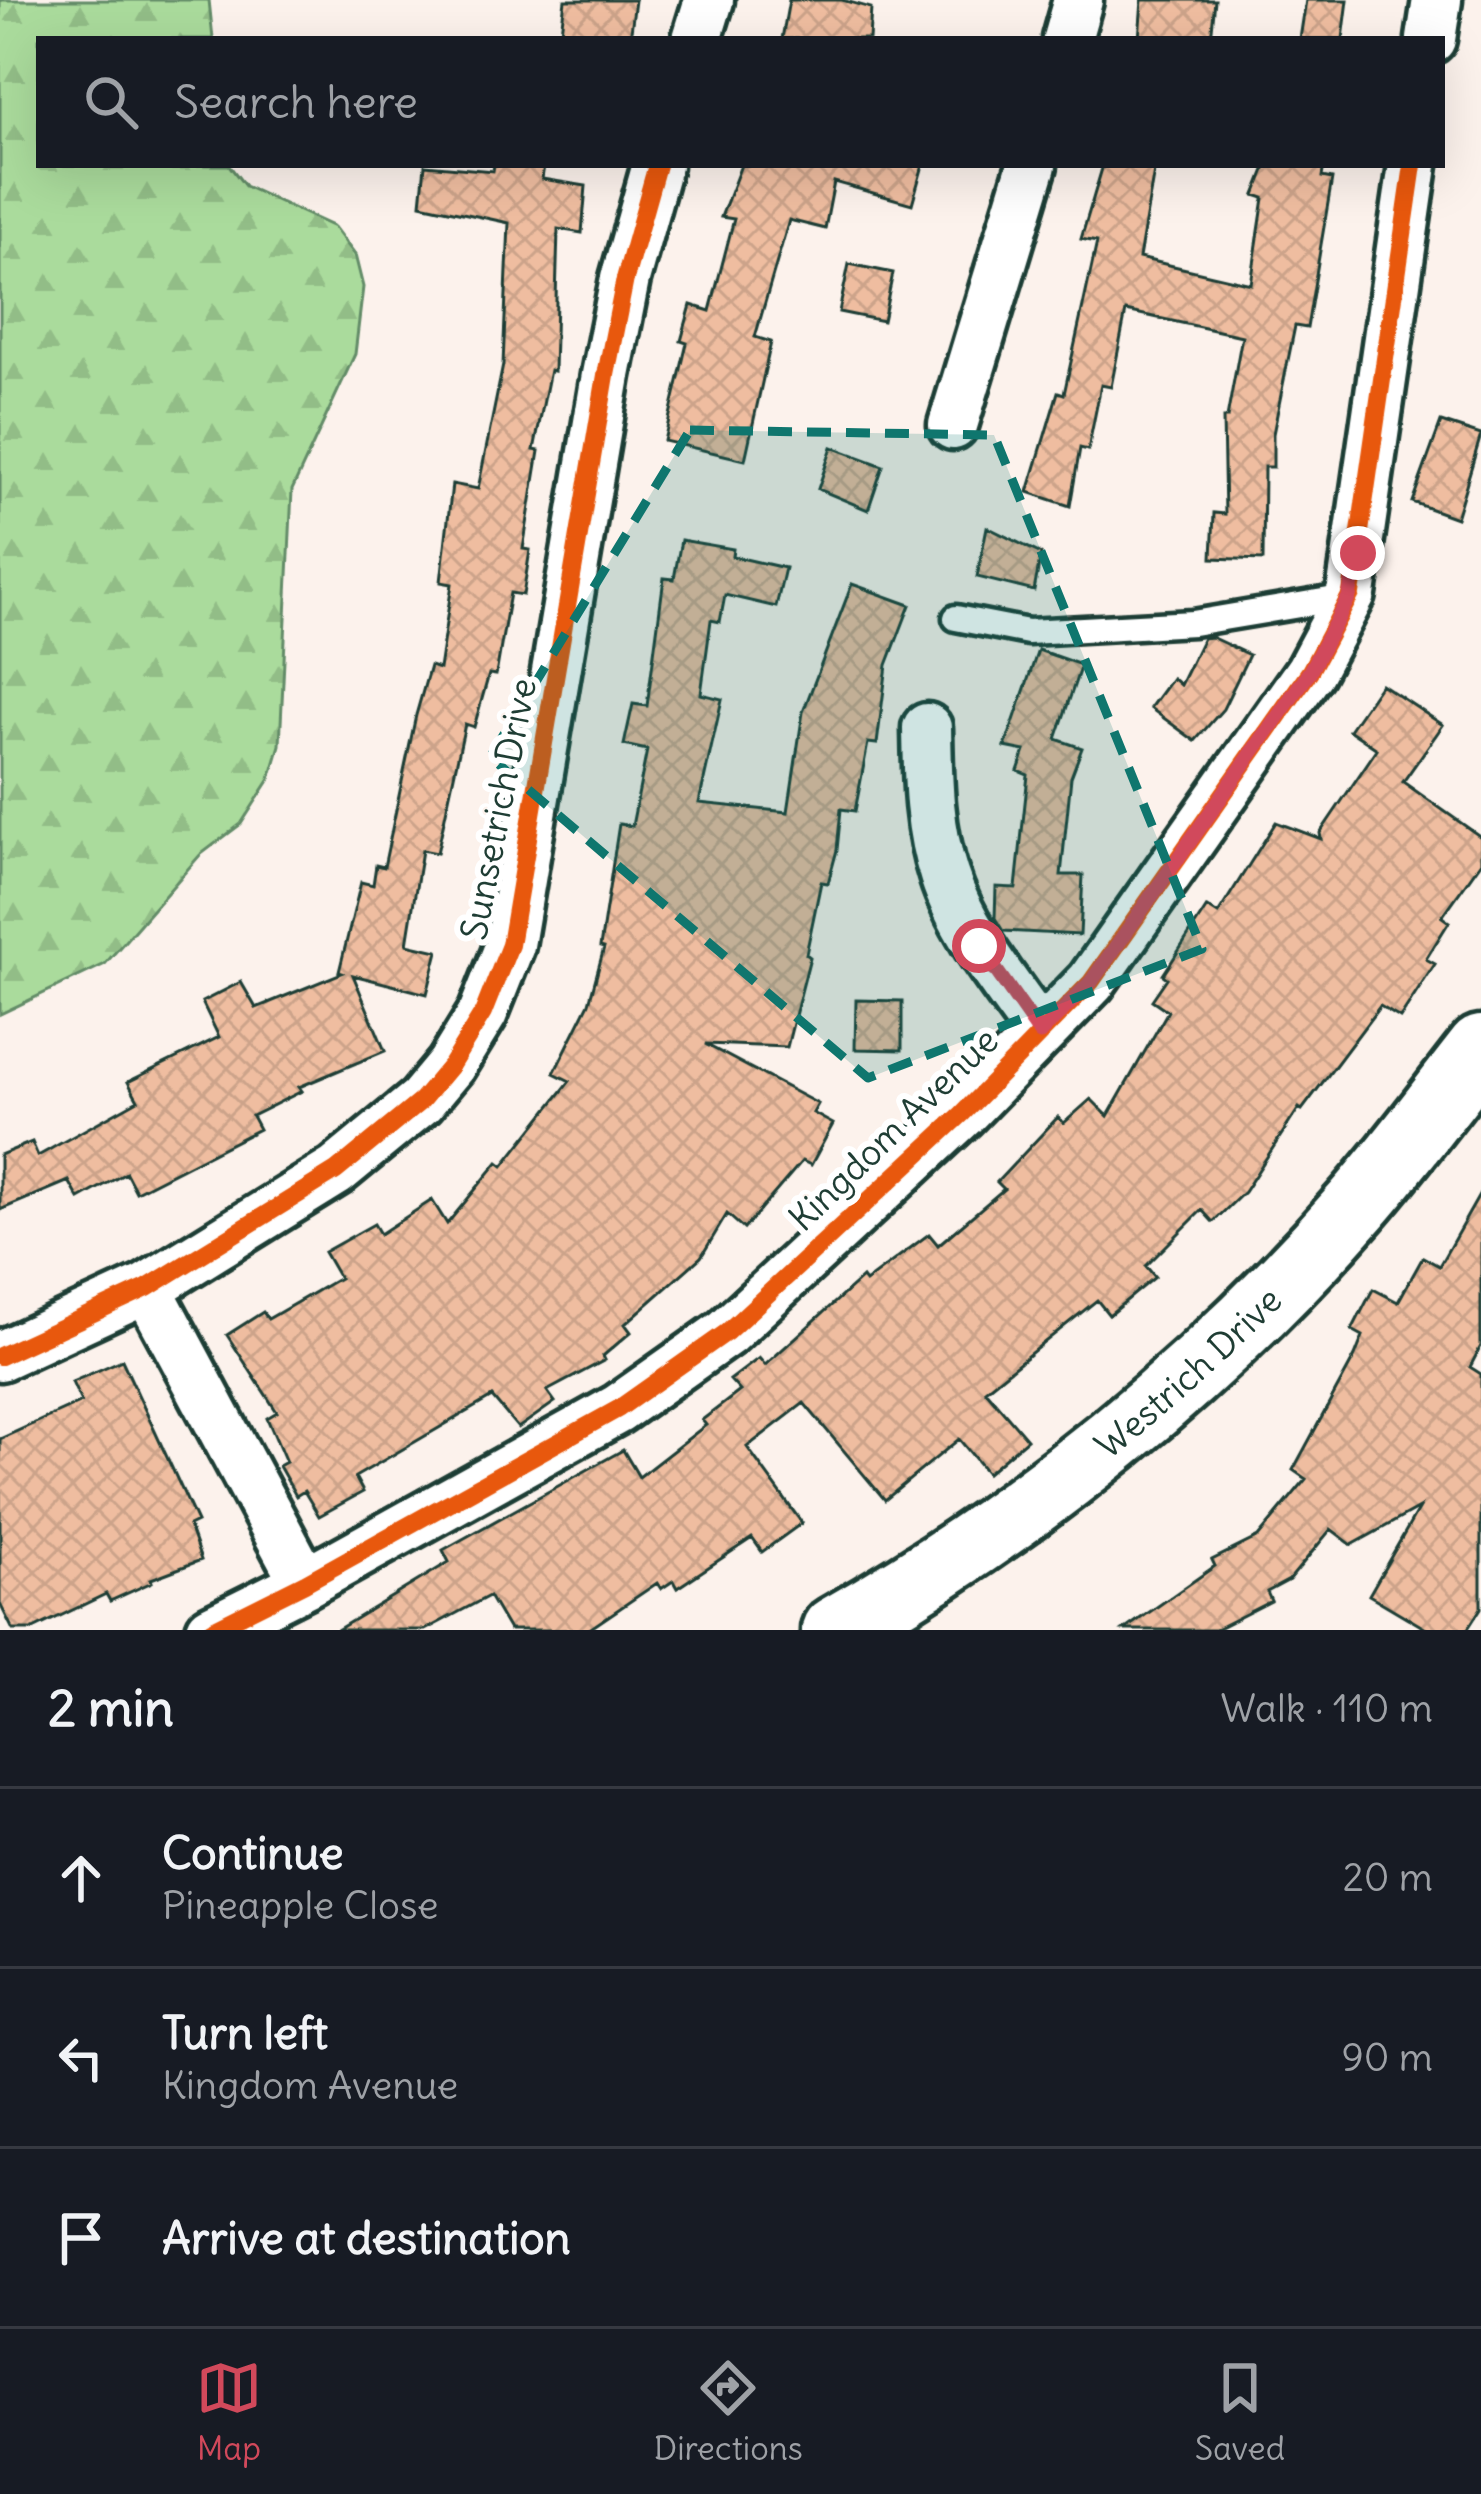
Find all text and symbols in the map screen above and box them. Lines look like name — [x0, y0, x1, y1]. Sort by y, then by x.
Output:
search box — [36, 36, 1445, 168]
icon: search — [78, 69, 144, 135]
text: Search here — [174, 74, 418, 130]
route end — [1331, 526, 1385, 580]
street label: Sunsetrich Drive — [451, 675, 546, 944]
route start — [952, 919, 1006, 973]
street label: Kingdom Avenue — [779, 1018, 1007, 1241]
street label: Westrich Drive — [1086, 1278, 1291, 1468]
text: 2 min — [48, 1676, 174, 1740]
text: Walk · 110 m — [1221, 1684, 1433, 1733]
text: Continue — [162, 1825, 344, 1881]
icon: ahead — [48, 1845, 114, 1911]
text: 20 m — [1342, 1853, 1433, 1902]
text: Pineapple Close — [162, 1881, 439, 1930]
text: Turn left — [162, 2005, 328, 2061]
icon: left — [48, 2025, 114, 2091]
text: 90 m — [1341, 2033, 1433, 2082]
text: Kingdom Avenue — [162, 2061, 458, 2110]
icon: arrive — [48, 2205, 114, 2271]
text: Arrive at destination — [162, 2210, 571, 2266]
tab: Map — [196, 2355, 262, 2469]
tab: Directions — [654, 2355, 803, 2469]
tab: Saved — [1195, 2355, 1285, 2469]

